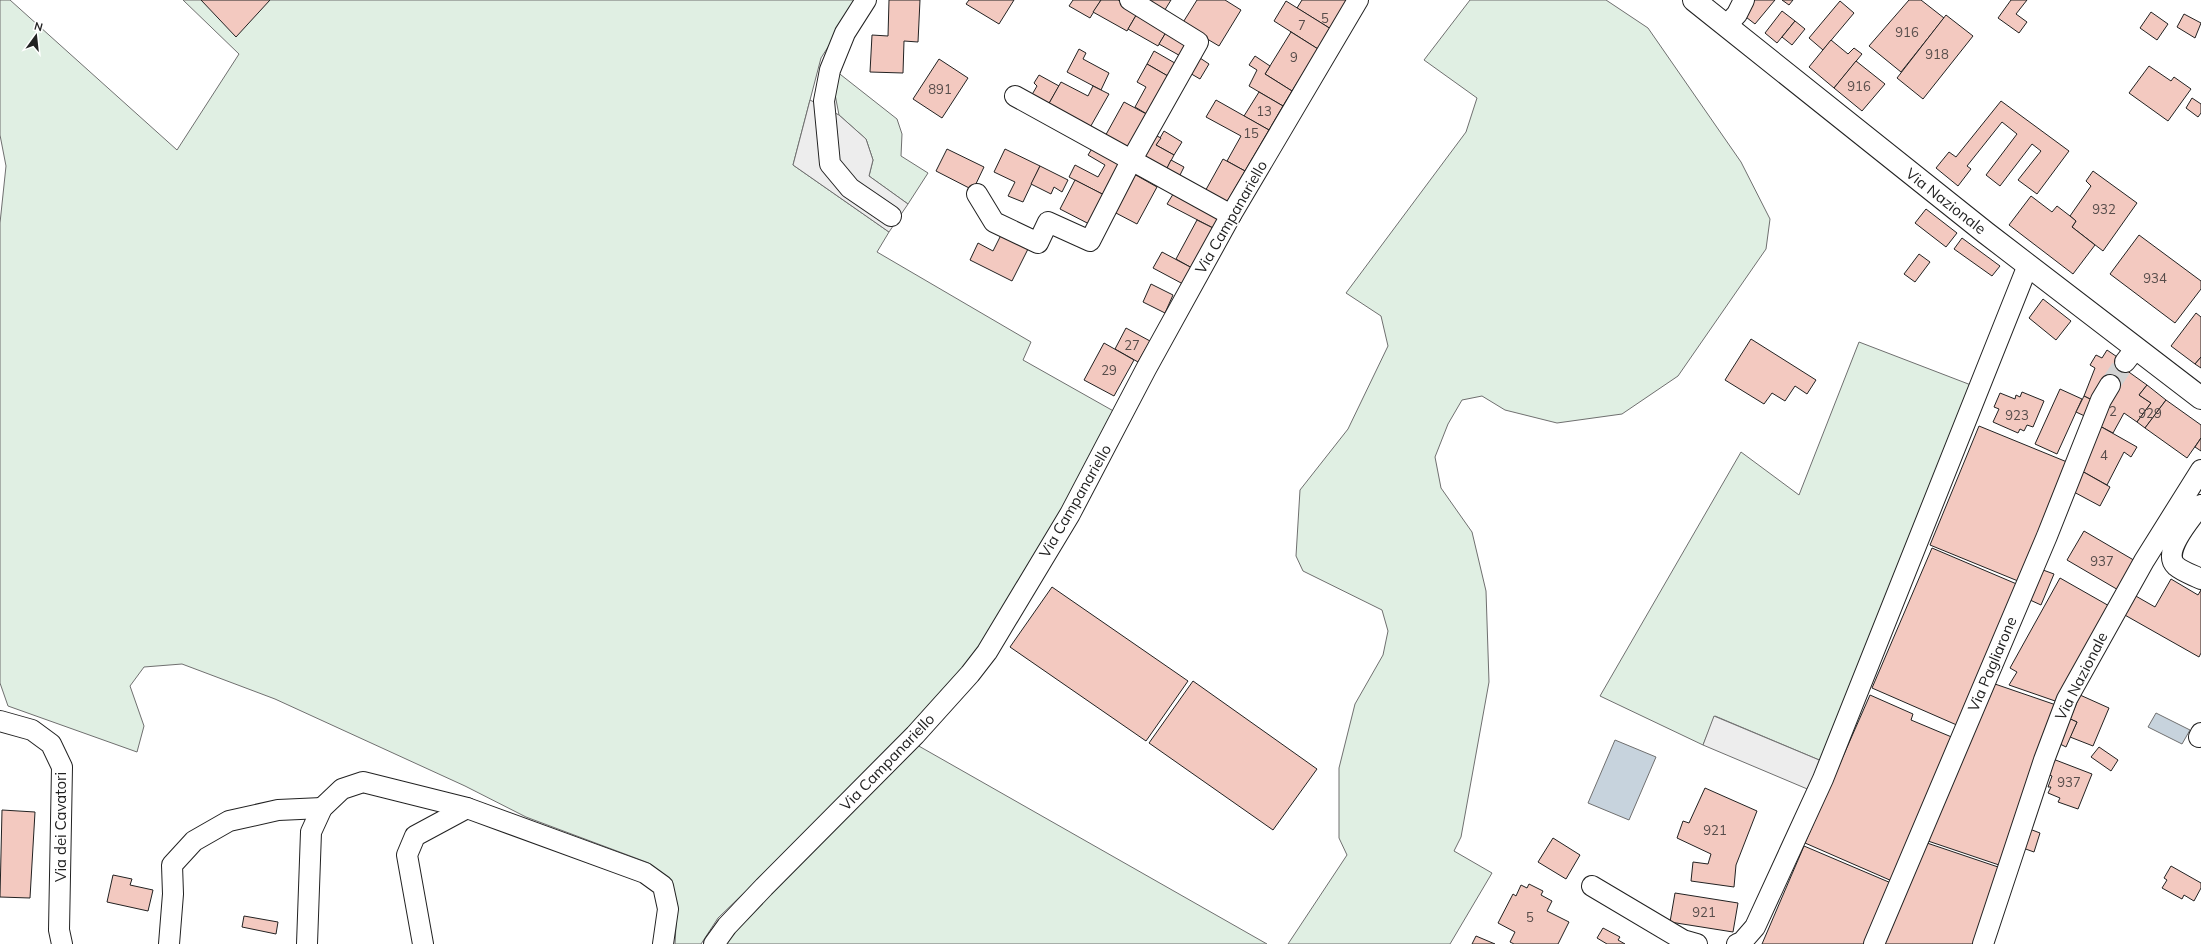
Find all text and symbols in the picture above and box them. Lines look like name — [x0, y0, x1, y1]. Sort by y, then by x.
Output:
house number: 5 — [1321, 10, 1329, 26]
north arrow — [16, 16, 56, 56]
house number: 7 — [1298, 17, 1306, 33]
text: N — [33, 19, 44, 34]
house number: 916 — [1895, 24, 1919, 40]
house number: 918 — [1925, 46, 1949, 62]
house number: 9 — [1290, 49, 1298, 65]
house number: 916 — [1847, 78, 1871, 94]
house number: 891 — [928, 81, 952, 97]
house number: 13 — [1256, 103, 1272, 119]
house number: 15 — [1243, 125, 1259, 141]
street label: Via Campanariello — [1191, 157, 1271, 277]
street label: Via Nazionale — [1902, 164, 1990, 238]
house number: 932 — [2092, 201, 2116, 217]
house number: 934 — [2143, 270, 2167, 286]
house number: 27 — [1124, 337, 1140, 353]
house number: 29 — [1101, 362, 1117, 378]
house number: 2 — [2109, 403, 2117, 419]
house number: 929 — [2138, 405, 2162, 421]
house number: 923 — [2005, 407, 2029, 423]
street label: Via Campanariello — [1035, 441, 1115, 561]
house number: 4 — [2100, 447, 2108, 463]
house number: 937 — [2090, 553, 2114, 569]
street label: Via Pagliarone — [1963, 614, 2021, 714]
street label: Via Nazionale — [2051, 629, 2111, 723]
street label: Via Campanariello — [836, 709, 938, 815]
street label: Via dei Cavatori — [51, 772, 70, 882]
house number: 937 — [2057, 774, 2081, 790]
house number: 921 — [1703, 822, 1727, 838]
house number: 921 — [1692, 904, 1716, 920]
house number: 5 — [1526, 909, 1534, 925]

